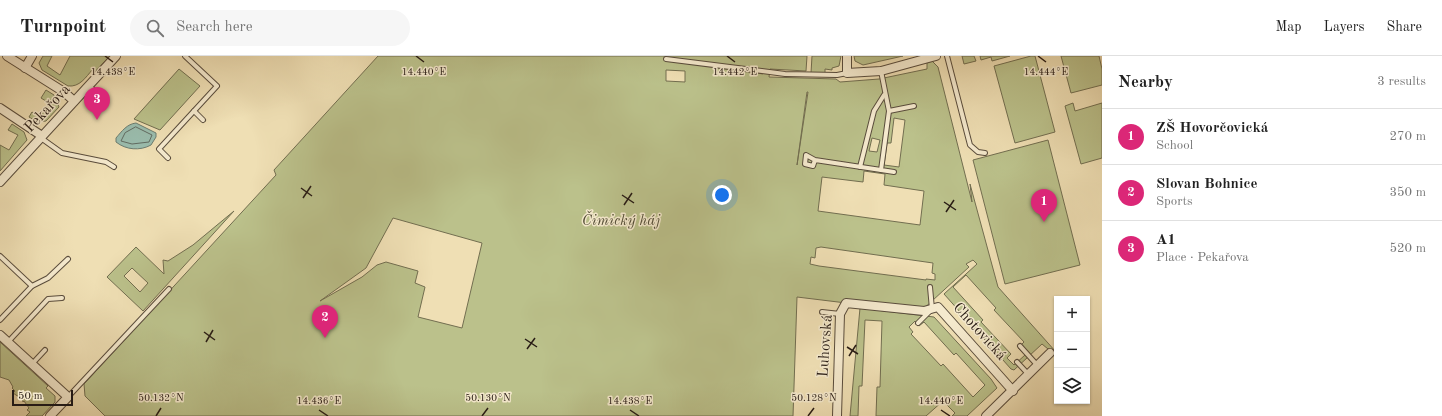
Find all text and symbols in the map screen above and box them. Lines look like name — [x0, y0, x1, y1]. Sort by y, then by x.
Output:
search box — [130, 10, 410, 46]
icon: search — [144, 17, 166, 39]
text: Turnpoint — [20, 18, 106, 37]
text: Search here — [176, 20, 253, 35]
text: Map — [1276, 20, 1302, 34]
text: Layers — [1324, 20, 1365, 34]
text: Share — [1387, 20, 1422, 34]
text: 14.438°E — [91, 67, 135, 77]
text: 14.440°E — [402, 67, 446, 77]
text: 14.442°E — [713, 67, 757, 77]
text: 14.444°E — [1024, 67, 1068, 77]
text: Nearby — [1118, 74, 1173, 91]
text: 3 results — [1377, 75, 1426, 88]
street label: Pekařova — [22, 82, 74, 136]
pin: 3 — [84, 87, 110, 120]
text: ZŠ Hovorčovická — [1156, 121, 1268, 136]
text: 1 — [1127, 130, 1135, 143]
text: 270 m — [1389, 130, 1426, 143]
text: School — [1156, 139, 1193, 152]
text: Slovan Bohnice — [1156, 177, 1258, 192]
your location — [712, 185, 732, 205]
text: 2 — [1127, 186, 1135, 199]
text: 350 m — [1389, 186, 1426, 199]
pin: 1 — [1031, 189, 1057, 222]
text: Sports — [1156, 195, 1193, 208]
park label: Čimický háj — [582, 210, 661, 229]
text: A1 — [1156, 233, 1176, 248]
text: 3 — [1127, 242, 1135, 255]
text: 520 m — [1389, 242, 1426, 255]
text: Place · Pekařova — [1156, 251, 1249, 264]
map controls — [1054, 296, 1090, 404]
button: + — [1054, 296, 1090, 332]
street label: Chotovická — [950, 300, 1009, 364]
pin: 2 — [312, 305, 338, 338]
street label: Luhovská — [816, 314, 836, 378]
button: − — [1054, 332, 1090, 368]
button: layers — [1054, 368, 1090, 404]
scale bar — [12, 388, 73, 407]
text: 50 m — [18, 391, 43, 402]
text: 50.132°N — [138, 393, 184, 403]
text: 50.130°N — [465, 393, 511, 403]
text: 50.128°N — [791, 393, 837, 403]
text: 14.436°E — [297, 396, 341, 406]
text: 14.438°E — [608, 396, 652, 406]
text: 14.440°E — [919, 396, 963, 406]

